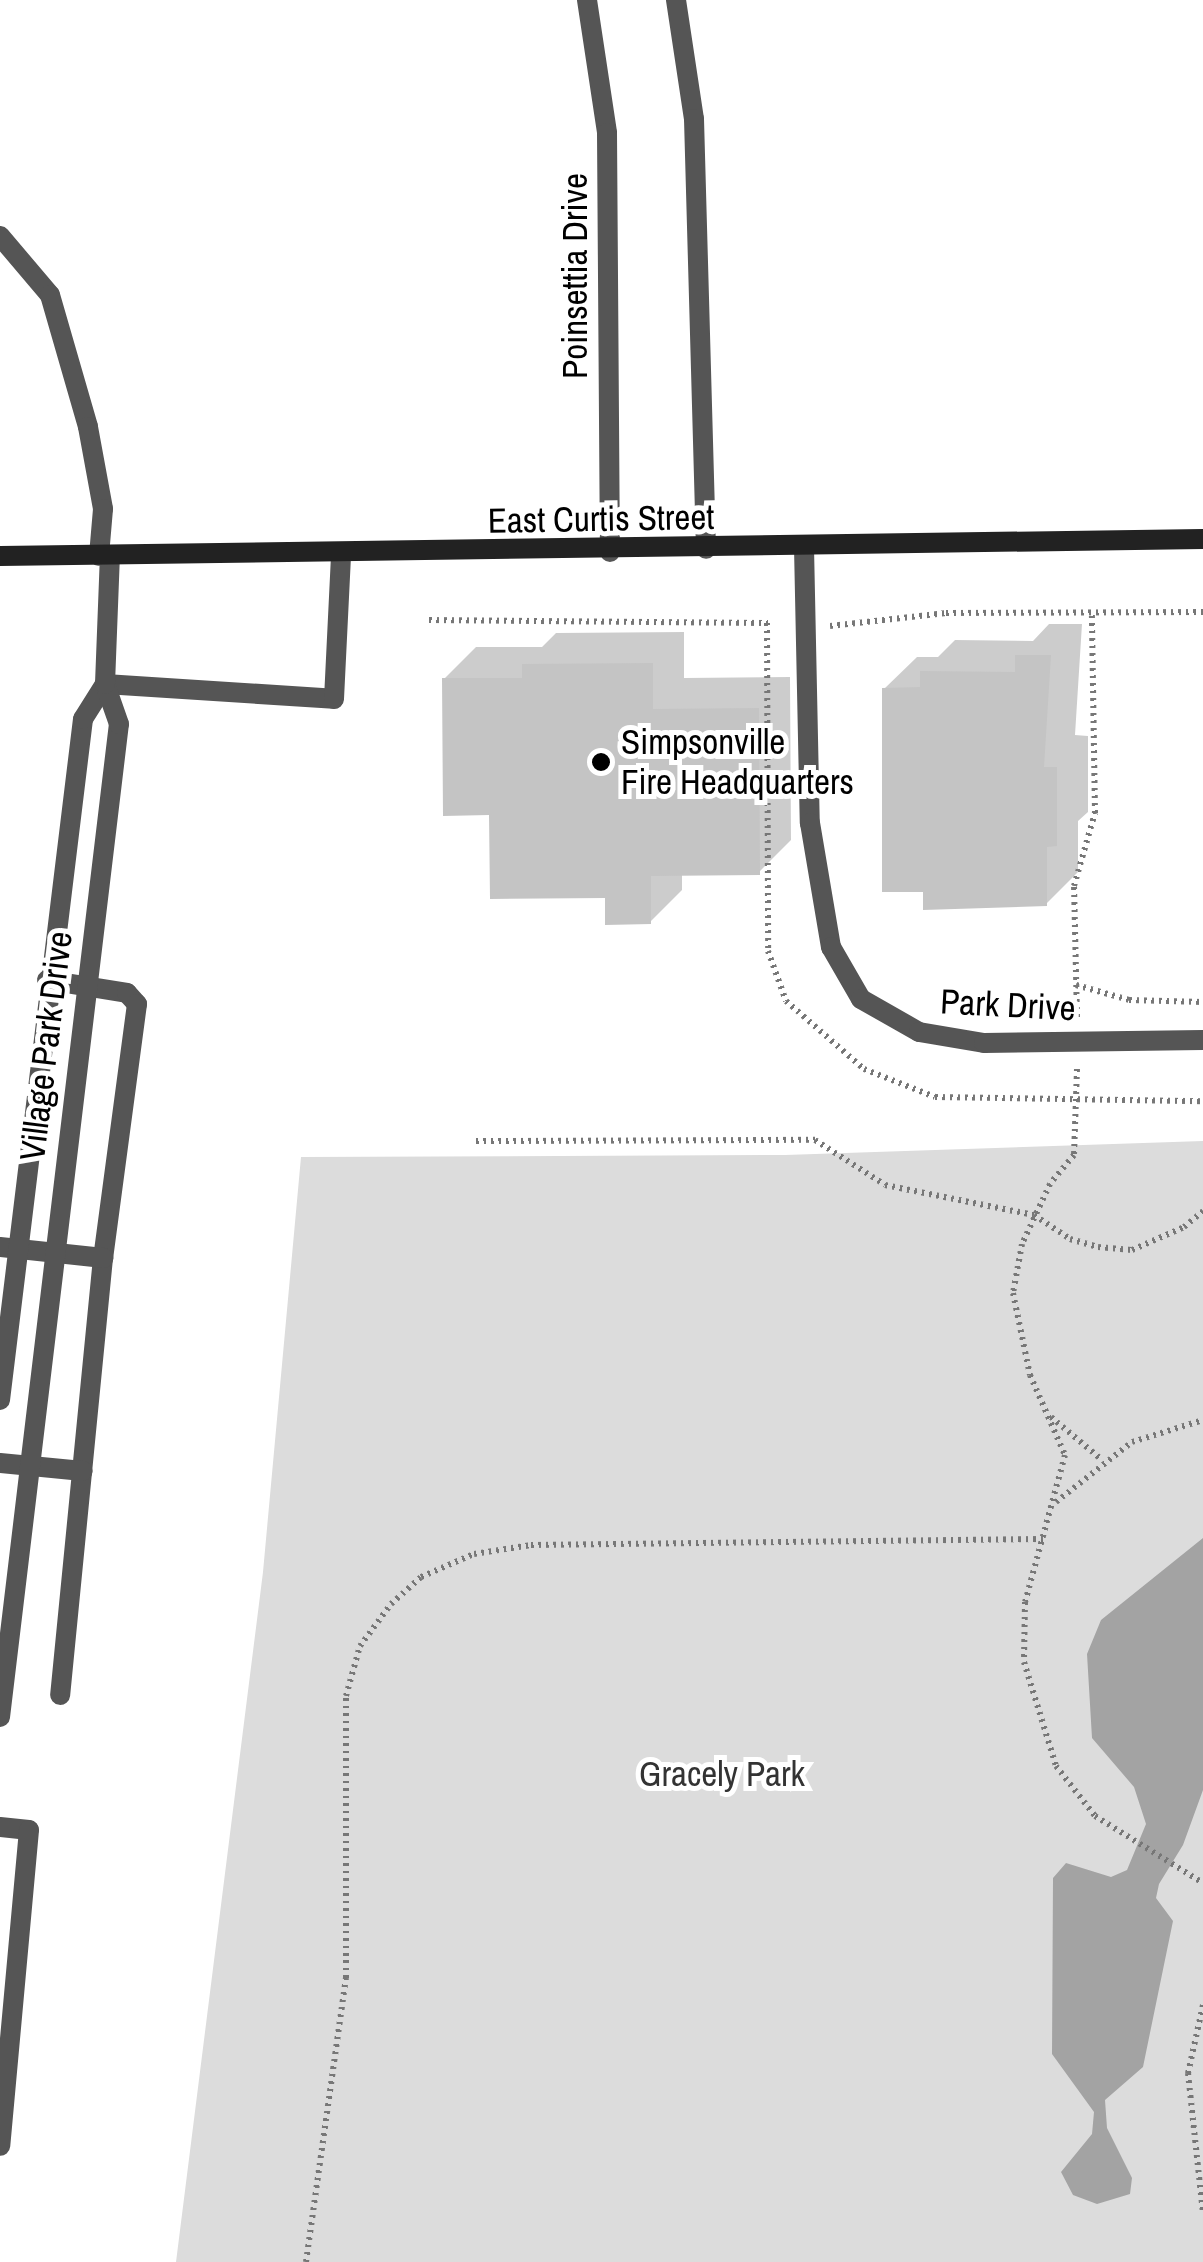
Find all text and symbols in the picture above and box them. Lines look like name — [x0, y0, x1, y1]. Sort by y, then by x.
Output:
street label: Poinsettia Drive — [554, 173, 596, 379]
street label: East Curtis Street — [487, 496, 715, 542]
place label: Simpsonville Fire Headquarters — [621, 721, 854, 803]
marker: Simpsonville Fire Headquarters — [590, 751, 612, 773]
street label: Village Park Drive — [11, 929, 81, 1163]
street label: Park Drive — [939, 980, 1077, 1030]
park label: Gracely Park — [639, 1753, 805, 1795]

